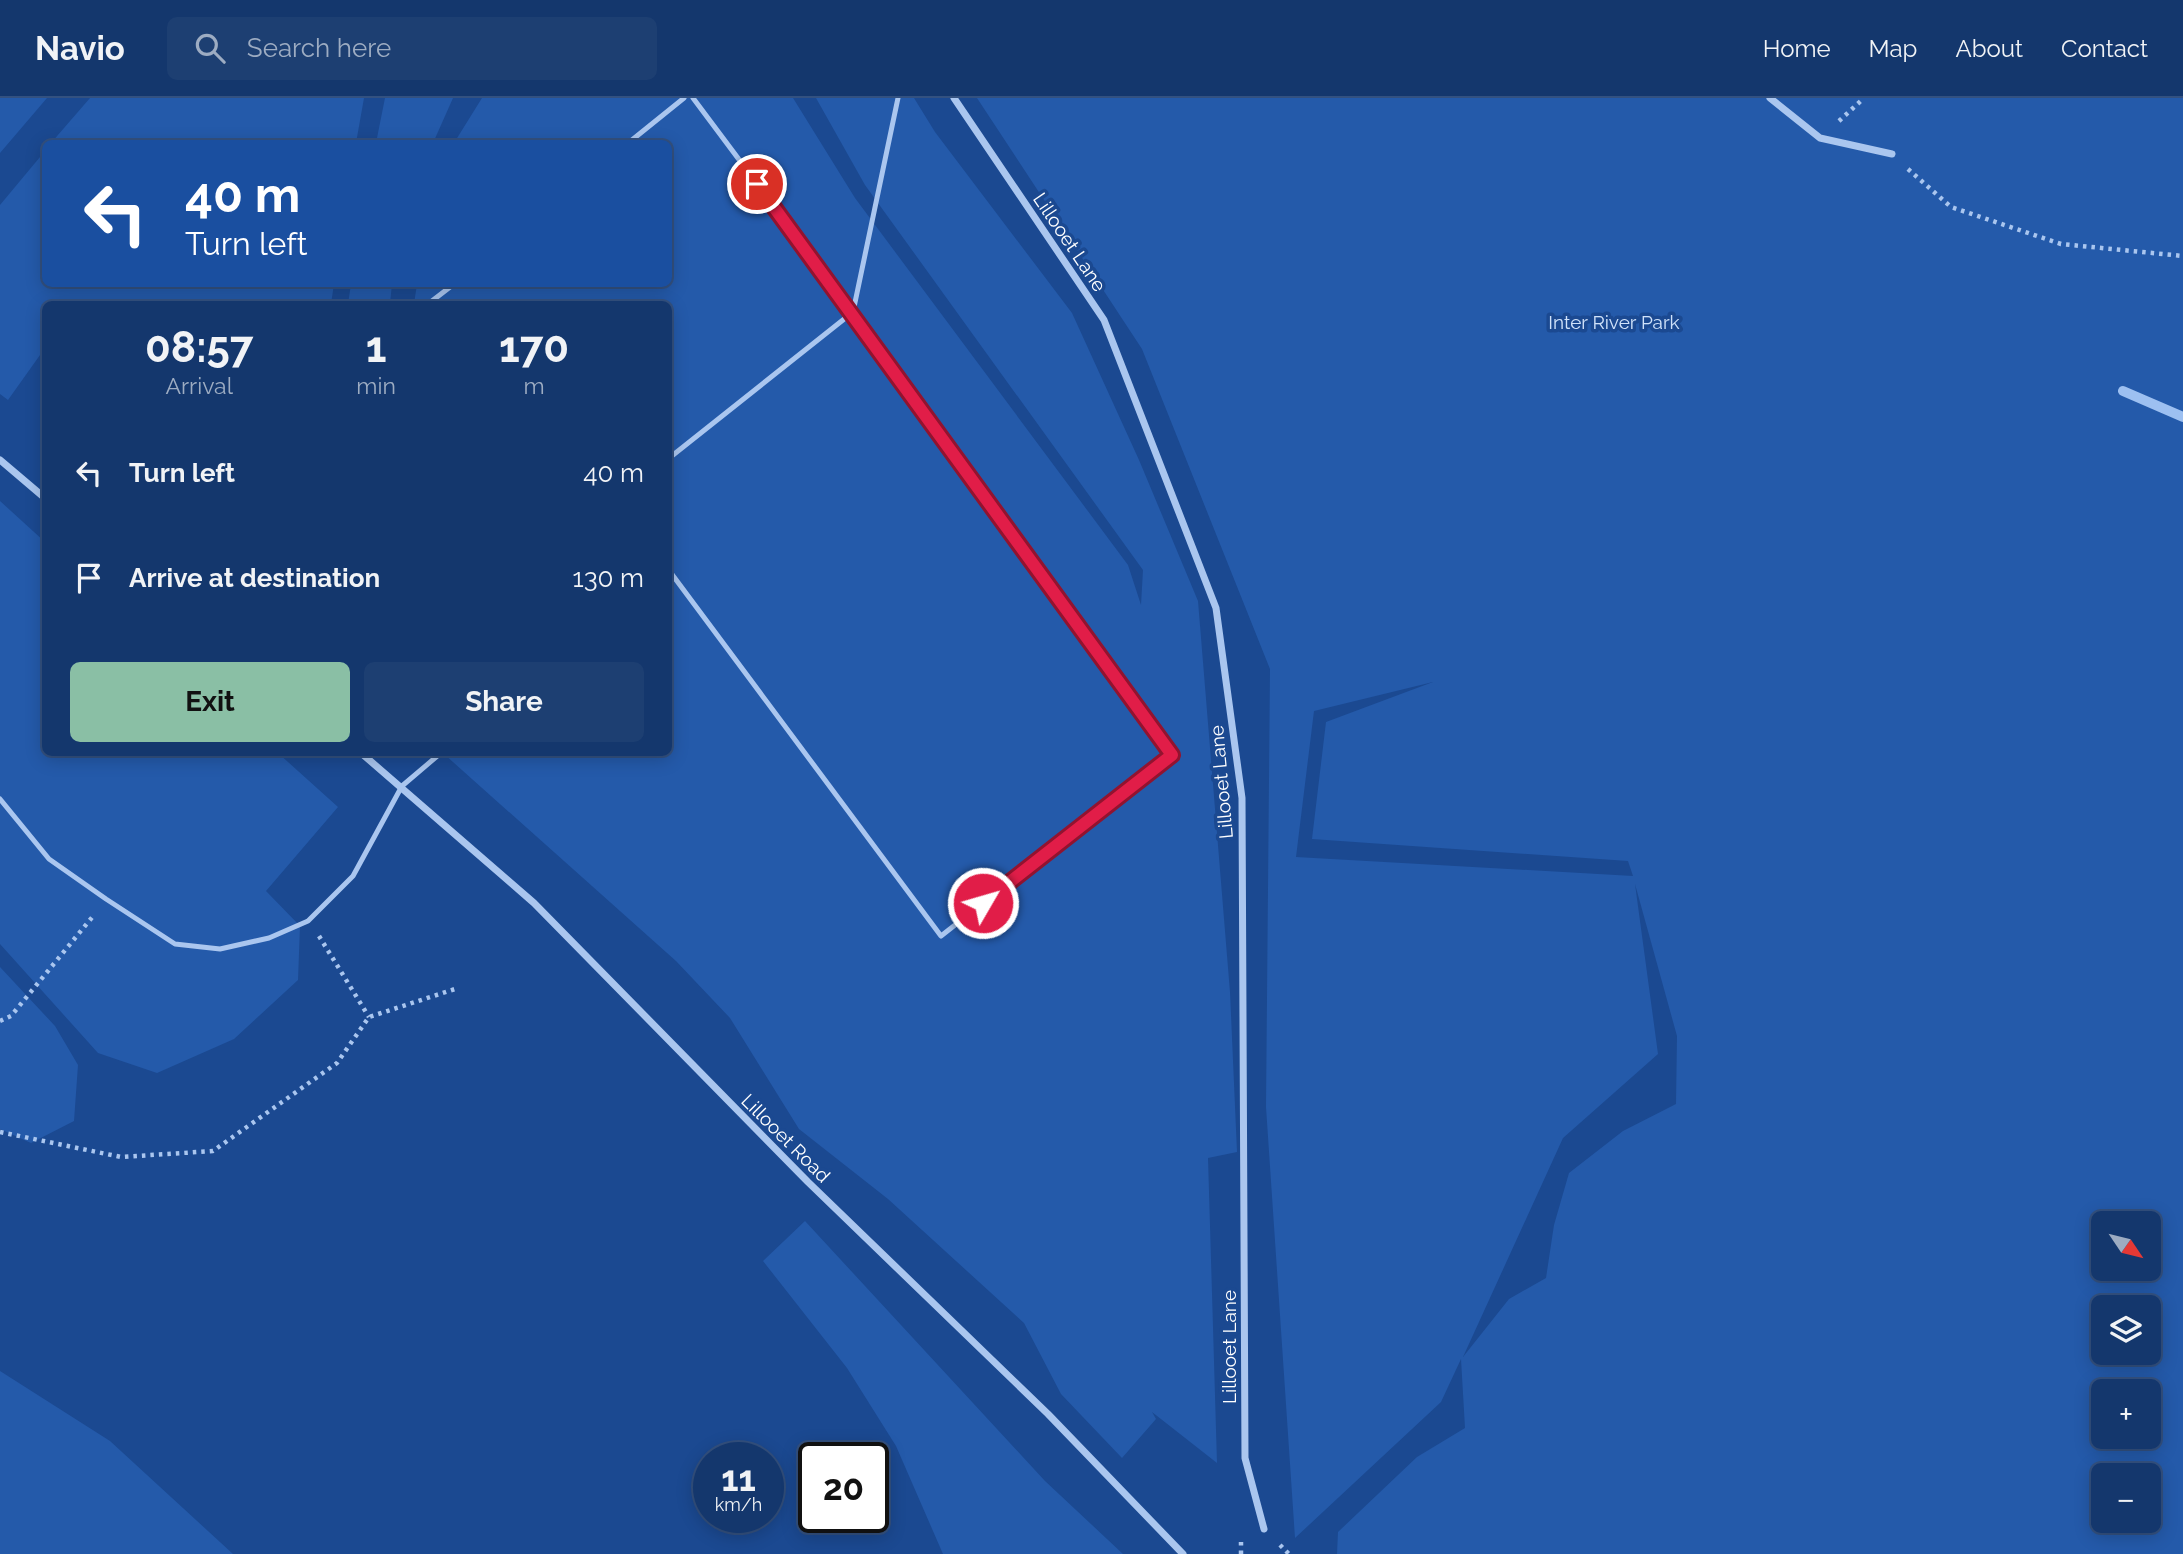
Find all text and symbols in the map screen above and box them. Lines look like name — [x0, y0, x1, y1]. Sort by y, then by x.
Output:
search box — [167, 17, 657, 80]
text: Navio — [35, 29, 125, 68]
icon: search — [191, 29, 229, 67]
text: Search here — [247, 33, 391, 63]
text: Home — [1763, 34, 1831, 63]
text: Map — [1869, 34, 1917, 63]
text: About — [1955, 34, 2023, 63]
text: Contact — [2061, 34, 2148, 63]
pin — [727, 154, 787, 214]
icon: arrive — [738, 165, 776, 203]
text: 40 m — [185, 166, 300, 223]
icon: left — [70, 168, 161, 259]
street label: Lillooet Lane — [1029, 189, 1111, 295]
text: Turn left — [185, 225, 307, 262]
park label: Inter River Park — [1548, 311, 1680, 333]
text: 08:57 — [145, 323, 253, 372]
text: 1 — [366, 323, 387, 372]
text: 170 — [499, 323, 569, 372]
text: Arrival — [165, 372, 233, 399]
text: min — [356, 372, 396, 399]
text: m — [523, 372, 545, 399]
icon: left — [70, 454, 108, 492]
text: Turn left — [129, 458, 235, 488]
text: 40 m — [583, 458, 644, 488]
icon: arrive — [70, 559, 108, 597]
text: Arrive at destination — [129, 563, 380, 593]
text: 130 m — [573, 563, 644, 593]
button: Exit — [70, 662, 350, 742]
button: Share — [364, 662, 644, 742]
street label: Lillooet Lane — [1205, 724, 1237, 840]
position arrow — [946, 866, 1020, 940]
street label: Lillooet Road — [737, 1089, 835, 1187]
north arrow — [2091, 1211, 2161, 1281]
map controls — [2091, 1211, 2161, 1533]
street label: Lillooet Lane — [1218, 1290, 1240, 1404]
button: layers — [2091, 1295, 2161, 1365]
button: + — [2091, 1379, 2161, 1449]
speed limit sign: 20 — [798, 1442, 889, 1533]
text: 11 — [721, 1458, 756, 1499]
button: − — [2091, 1463, 2161, 1533]
text: km/h — [715, 1494, 762, 1515]

